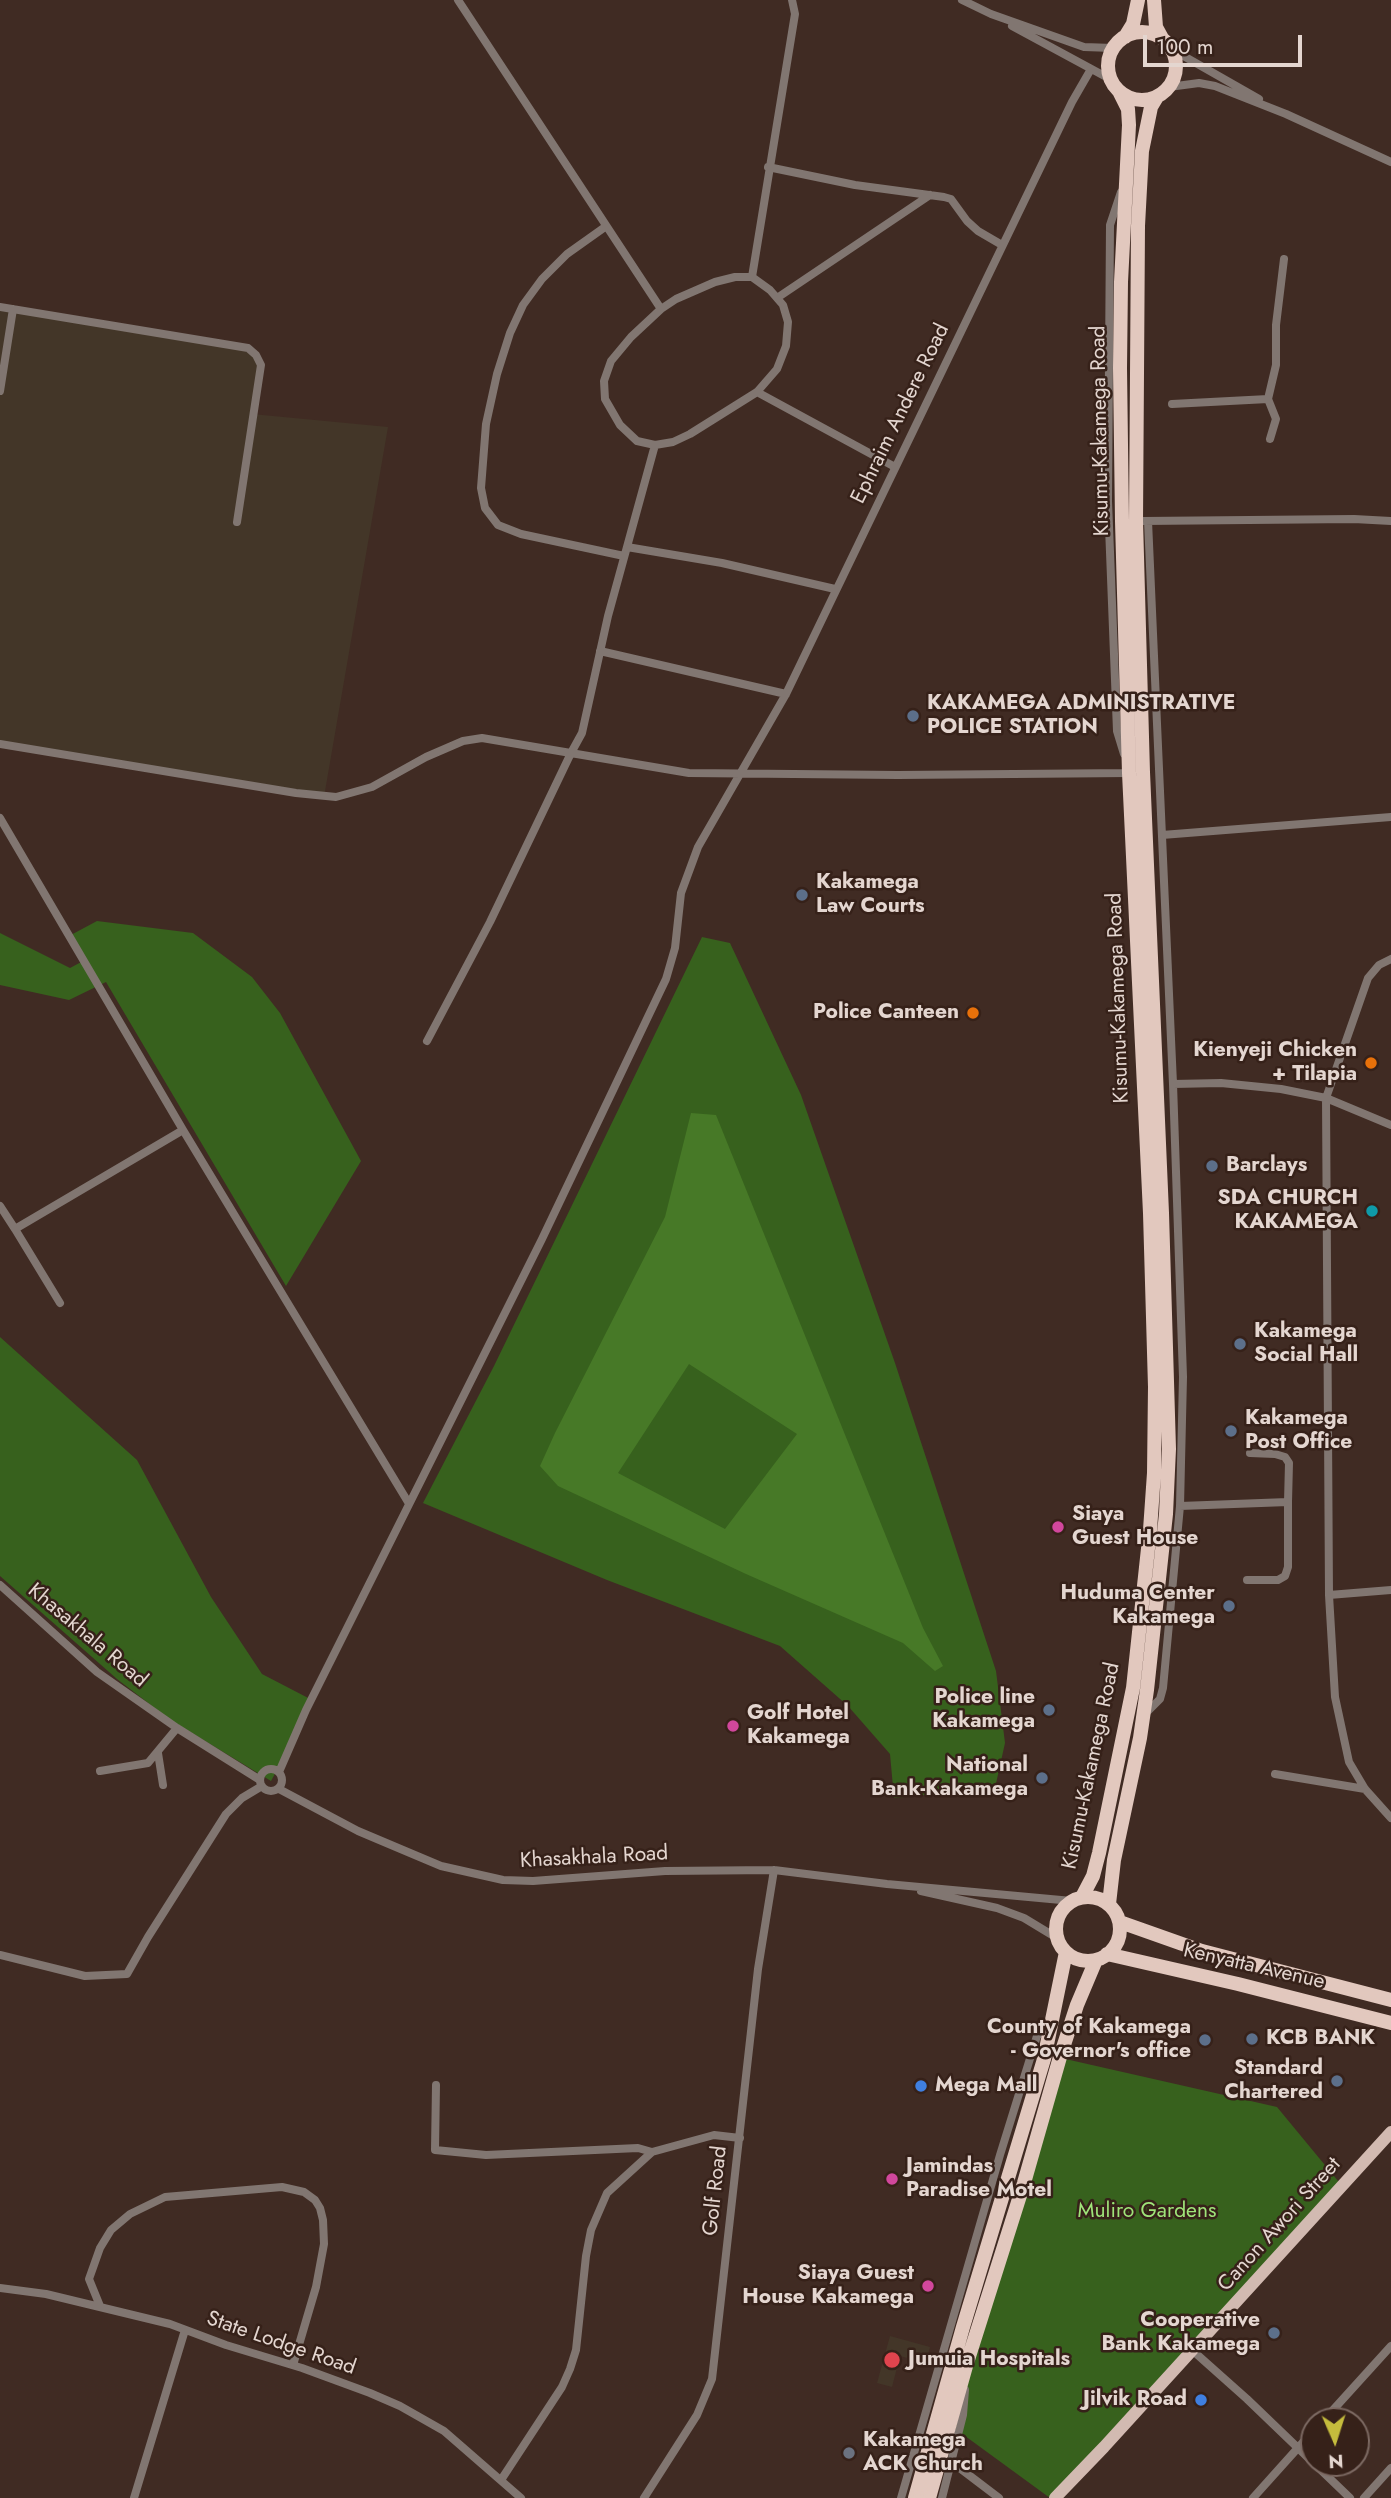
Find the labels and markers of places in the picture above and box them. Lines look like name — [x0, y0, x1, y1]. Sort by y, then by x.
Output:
place label: KAKAMEGA ADMINISTRATIVE POLICE STATION — [927, 691, 1236, 741]
marker: KAKAMEGA ADMINISTRATIVE POLICE STATION — [905, 708, 921, 724]
place label: Kakamega Law Courts — [816, 870, 925, 920]
marker: Kakamega Law Courts — [794, 887, 810, 903]
place label: Police Canteen — [813, 1000, 959, 1026]
marker: Police Canteen — [965, 1005, 981, 1021]
place label: Kienyeji Chicken + Tilapia — [1193, 1038, 1357, 1088]
marker: Kienyeji Chicken + Tilapia — [1363, 1055, 1379, 1071]
place label: Barclays — [1226, 1153, 1307, 1179]
marker: Barclays — [1204, 1158, 1220, 1174]
place label: SDA CHURCH KAKAMEGA — [1218, 1186, 1358, 1236]
marker: SDA CHURCH KAKAMEGA — [1364, 1203, 1380, 1219]
place label: Kakamega Social Hall — [1254, 1319, 1358, 1369]
marker: Kakamega Social Hall — [1232, 1336, 1248, 1352]
place label: Kakamega Post Office — [1245, 1406, 1352, 1456]
marker: Kakamega Post Office — [1223, 1423, 1239, 1439]
place label: Siaya Guest House — [1072, 1502, 1198, 1552]
marker: Siaya Guest House — [1050, 1519, 1066, 1535]
place label: Huduma Center Kakamega — [1060, 1581, 1215, 1631]
marker: Huduma Center Kakamega — [1221, 1598, 1237, 1614]
place label: Police line Kakamega — [932, 1685, 1035, 1735]
place label: Golf Hotel Kakamega — [747, 1701, 850, 1751]
marker: Police line Kakamega — [1041, 1702, 1057, 1718]
marker: Golf Hotel Kakamega — [725, 1718, 741, 1734]
place label: National Bank-Kakamega — [871, 1753, 1028, 1803]
marker: National Bank-Kakamega — [1034, 1770, 1050, 1786]
place label: County of Kakamega - Governor's office — [987, 2015, 1191, 2065]
place label: KCB BANK — [1266, 2026, 1375, 2052]
marker: KCB BANK — [1244, 2031, 1260, 2047]
marker: County of Kakamega - Governor's office — [1197, 2032, 1213, 2048]
place label: Standard Chartered — [1224, 2056, 1323, 2106]
place label: Mega Mall — [935, 2073, 1038, 2099]
marker: Standard Chartered — [1329, 2073, 1345, 2089]
marker: Mega Mall — [913, 2078, 929, 2094]
place label: Jamindas Paradise Motel — [906, 2154, 1052, 2204]
marker: Jamindas Paradise Motel — [884, 2171, 900, 2187]
place label: Siaya Guest House Kakamega — [742, 2261, 914, 2311]
marker: Siaya Guest House Kakamega — [920, 2278, 936, 2294]
place label: Cooperative Bank Kakamega — [1101, 2308, 1260, 2358]
marker: Cooperative Bank Kakamega — [1266, 2325, 1282, 2341]
place label: Jumuia Hospitals — [908, 2347, 1070, 2373]
marker: Jumuia Hospitals — [882, 2350, 902, 2370]
place label: Jilvik Road — [1083, 2387, 1187, 2413]
marker: Jilvik Road — [1193, 2392, 1209, 2408]
place label: Kakamega ACK Church — [863, 2428, 983, 2478]
marker: Kakamega ACK Church — [841, 2445, 857, 2461]

